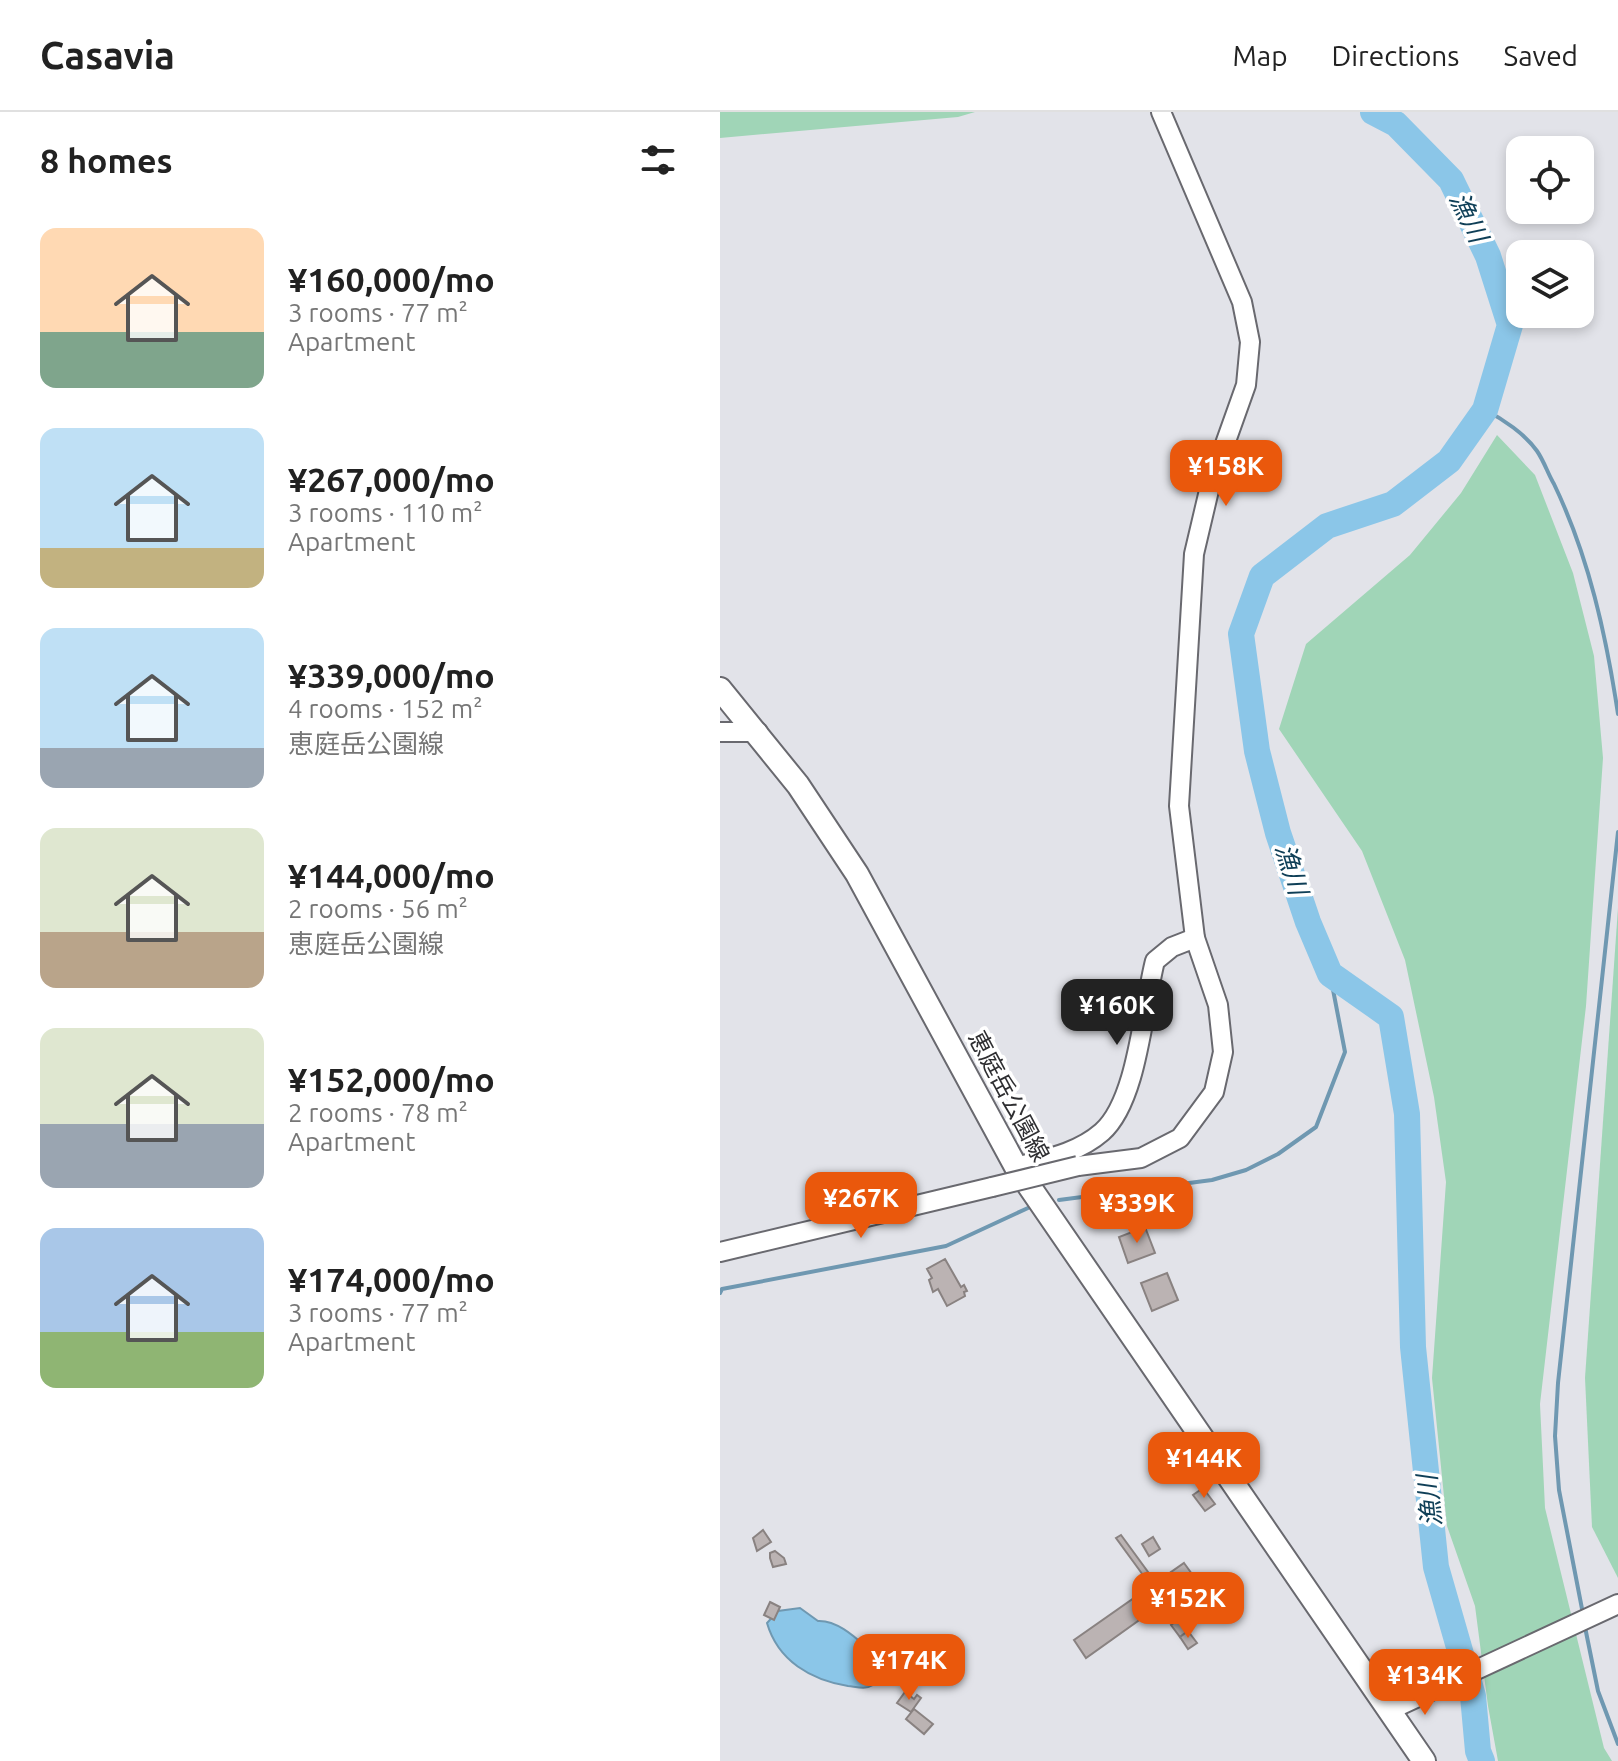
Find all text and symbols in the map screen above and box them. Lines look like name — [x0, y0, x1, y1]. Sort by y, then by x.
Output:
text: Casavia — [40, 34, 175, 76]
text: Map — [1232, 40, 1288, 71]
text: Directions — [1332, 40, 1459, 71]
text: Saved — [1503, 40, 1578, 71]
map controls — [1506, 136, 1594, 328]
button: locate — [1506, 136, 1594, 224]
icon: filters — [636, 138, 680, 182]
text: 8 homes — [40, 141, 173, 179]
water label: 漁川 — [1445, 187, 1495, 249]
button: layers — [1506, 240, 1594, 328]
icon: home — [104, 260, 200, 356]
text: ¥160,000/mo — [288, 260, 495, 298]
text: 3 rooms · 77 m² — [288, 298, 468, 327]
text: Apartment — [288, 327, 415, 356]
pin: ¥158K — [1170, 440, 1282, 508]
text: ¥158K — [1188, 451, 1264, 480]
icon: home — [104, 460, 200, 556]
text: ¥267,000/mo — [288, 460, 495, 498]
text: 3 rooms · 110 m² — [288, 498, 483, 527]
text: Apartment — [288, 527, 415, 556]
text: ¥339,000/mo — [288, 656, 495, 694]
icon: home — [104, 660, 200, 756]
text: 4 rooms · 152 m² — [288, 694, 483, 723]
text: 恵庭岳公園線 — [288, 729, 444, 758]
water label: 漁川 — [1271, 840, 1314, 901]
text: ¥144,000/mo — [288, 856, 495, 894]
icon: home — [104, 860, 200, 956]
text: 2 rooms · 56 m² — [288, 894, 468, 923]
text: 恵庭岳公園線 — [288, 929, 444, 958]
pin: ¥160K — [1061, 979, 1173, 1047]
text: ¥160K — [1079, 990, 1155, 1019]
street label: 恵庭岳公園線 — [963, 1026, 1055, 1166]
icon: home — [104, 1060, 200, 1156]
text: ¥152,000/mo — [288, 1060, 495, 1098]
text: 2 rooms · 78 m² — [288, 1098, 468, 1127]
text: Apartment — [288, 1127, 415, 1156]
pin: ¥267K — [805, 1172, 917, 1240]
pin: ¥339K — [1081, 1177, 1193, 1245]
text: ¥267K — [823, 1183, 899, 1212]
text: ¥339K — [1099, 1188, 1175, 1217]
icon: home — [104, 1260, 200, 1356]
text: ¥174,000/mo — [288, 1260, 495, 1298]
text: 3 rooms · 77 m² — [288, 1298, 468, 1327]
text: Apartment — [288, 1327, 415, 1356]
pin: ¥144K — [1148, 1432, 1260, 1500]
text: ¥144K — [1166, 1443, 1242, 1472]
water label: 漁川 — [1412, 1471, 1446, 1528]
pin: ¥152K — [1132, 1572, 1244, 1640]
text: ¥152K — [1150, 1583, 1226, 1612]
pin: ¥174K — [853, 1634, 965, 1702]
text: ¥174K — [871, 1645, 947, 1674]
pin: ¥134K — [1369, 1649, 1481, 1717]
text: ¥134K — [1387, 1660, 1463, 1689]

